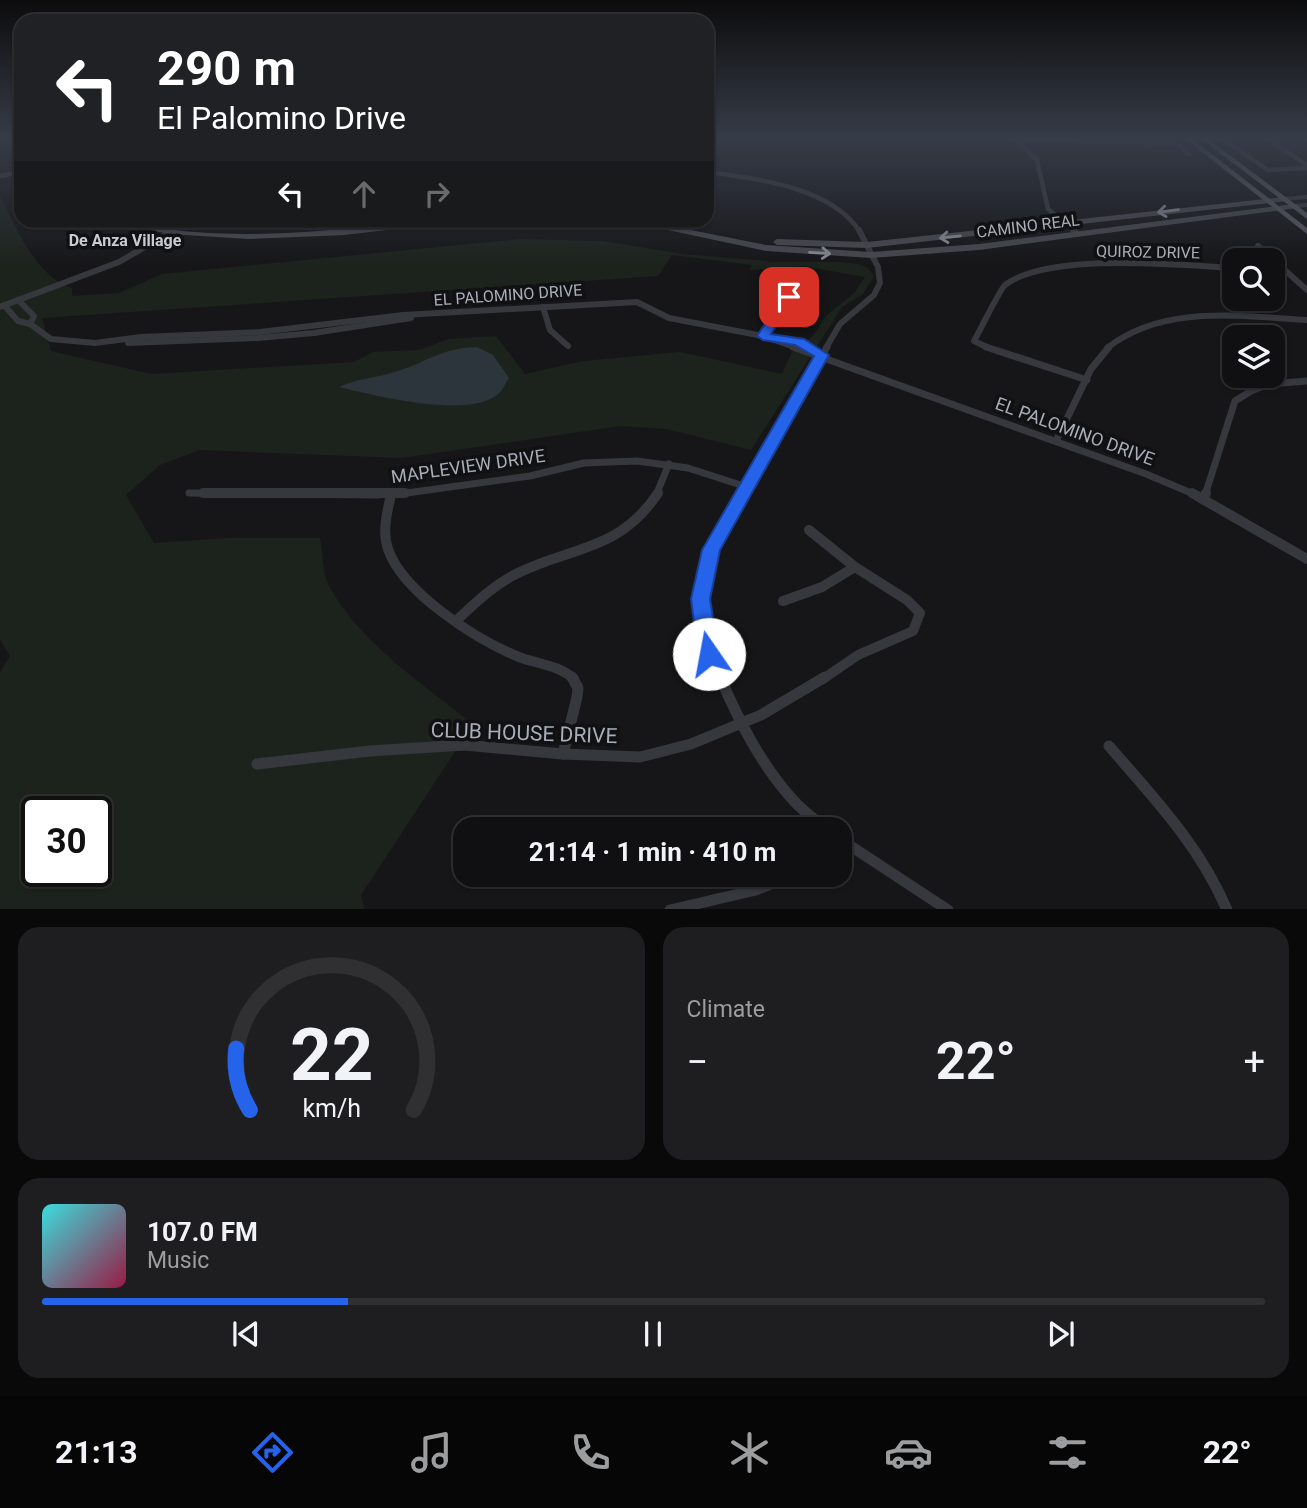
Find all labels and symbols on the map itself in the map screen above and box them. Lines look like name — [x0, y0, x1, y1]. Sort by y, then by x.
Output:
one-way arrow — [1157, 205, 1180, 218]
street label: CAMINO REAL — [975, 210, 1081, 242]
one-way arrow — [939, 230, 962, 243]
district label: De Anza Village — [69, 231, 182, 250]
street label: QUIROZ DRIVE — [1096, 242, 1200, 262]
one-way arrow — [808, 247, 831, 260]
pin — [759, 267, 819, 327]
street label: EL PALOMINO DRIVE — [433, 280, 583, 310]
street label: EL PALOMINO DRIVE — [993, 392, 1157, 470]
street label: MAPLEVIEW DRIVE — [390, 445, 546, 487]
position arrow — [672, 617, 746, 691]
street label: CLUB HOUSE DRIVE — [430, 718, 618, 748]
speed limit sign: 30 — [21, 796, 112, 887]

